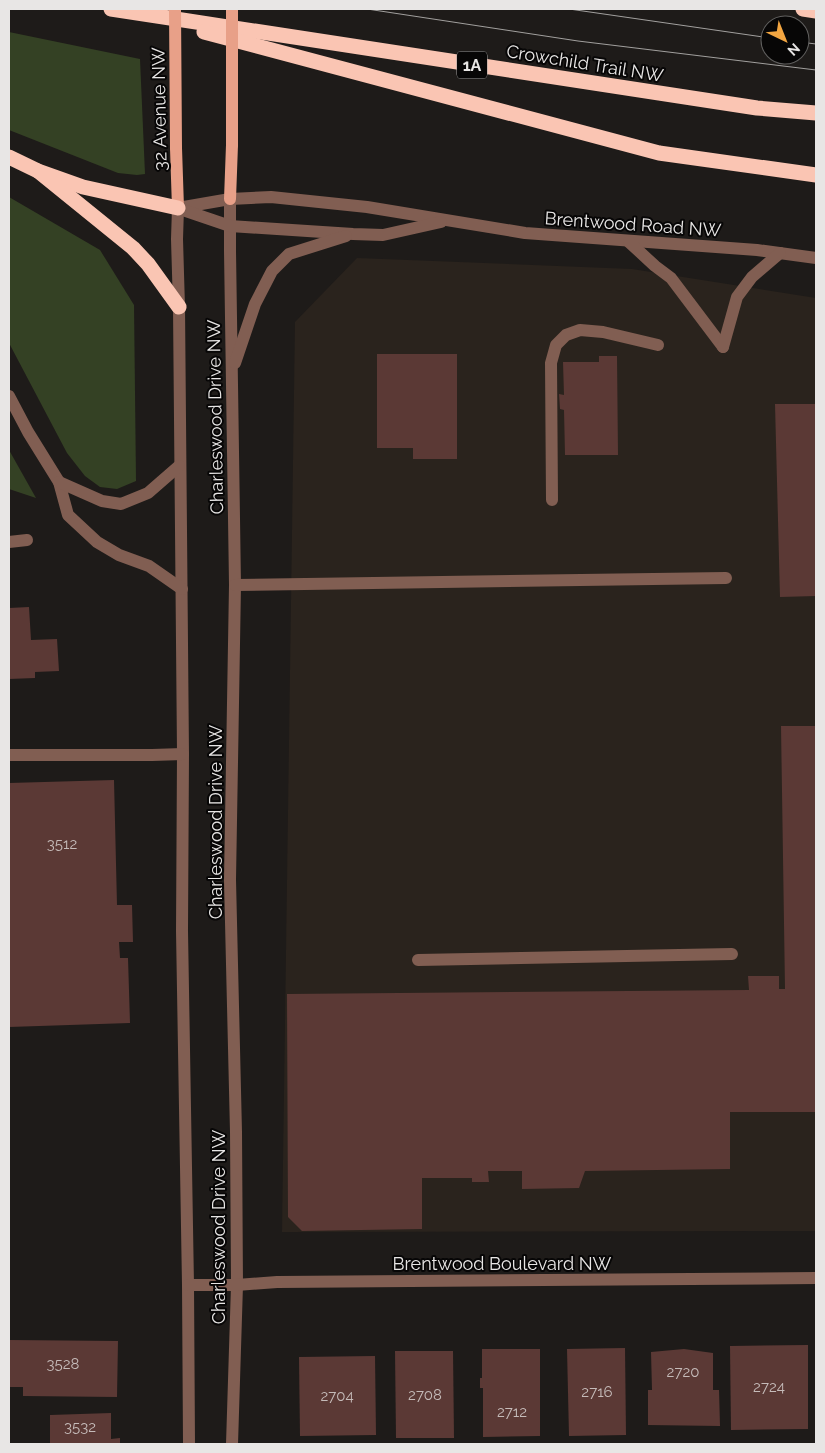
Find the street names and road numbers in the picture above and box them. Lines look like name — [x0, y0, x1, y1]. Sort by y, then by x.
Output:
street label: Crowchild Trail NW — [505, 40, 665, 86]
street label: 32 Avenue NW — [147, 47, 171, 171]
road number: 1A — [457, 52, 487, 78]
street label: Brentwood Road NW — [544, 207, 722, 241]
street label: Charleswood Drive NW — [203, 319, 227, 515]
street label: Charleswood Drive NW — [205, 724, 226, 919]
street label: Charleswood Drive NW — [208, 1129, 229, 1324]
street label: Brentwood Boulevard NW — [393, 1253, 612, 1274]

